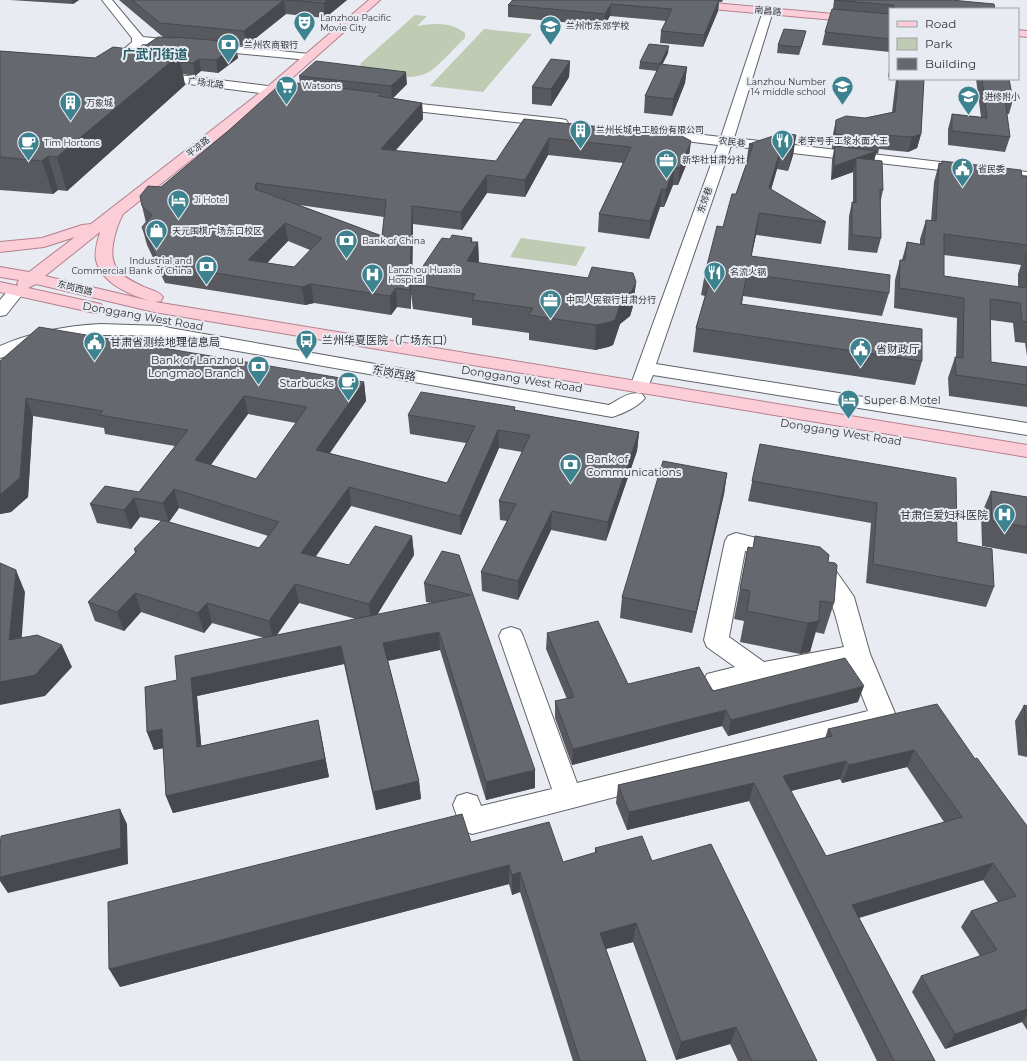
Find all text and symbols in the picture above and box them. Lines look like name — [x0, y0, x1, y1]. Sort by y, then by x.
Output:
street label: 南昌路 — [754, 4, 782, 17]
legend — [889, 8, 1019, 80]
theatre icon: Lanzhou Pacific Movie City — [292, 10, 318, 43]
place label: Lanzhou Pacific Movie City — [320, 12, 391, 33]
school or university icon: 兰州市东郊学校 — [537, 13, 563, 46]
text: Road — [925, 16, 956, 31]
place label: 兰州市东郊学校 — [566, 20, 630, 31]
bank icon: 兰州农商银行 — [216, 32, 242, 65]
text: Park — [925, 36, 953, 51]
place label: 兰州农商银行 — [244, 39, 298, 50]
district label: 广武门街道 — [122, 46, 188, 62]
text: Building — [925, 56, 976, 71]
supermarket icon: Watsons — [274, 73, 300, 106]
school or university icon: Lanzhou Number 14 middle school — [829, 74, 855, 107]
street label: 广场北路 — [188, 75, 225, 90]
place label: Lanzhou Number 14 middle school — [747, 76, 826, 97]
place label: Watsons — [302, 80, 342, 91]
school or university icon: 进修附小 — [956, 84, 982, 117]
building icon: 万象城 — [58, 90, 84, 123]
place label: 进修附小 — [984, 91, 1020, 102]
place label: 万象城 — [86, 97, 113, 108]
building icon: 兰州长城电工股份有限公司 — [567, 117, 593, 150]
place label: 兰州长城电工股份有限公司 — [596, 124, 704, 135]
restaurant icon: 老字号手工浆水面大王 — [770, 128, 796, 161]
cafe icon: Tim Hortons — [15, 130, 41, 163]
street label: 平凉路 — [184, 134, 212, 159]
street label: 农民巷 — [718, 135, 746, 148]
place label: 老字号手工浆水面大王 — [798, 135, 888, 146]
place label: Tim Hortons — [44, 137, 100, 148]
office icon: 新华社甘肃分社 — [653, 147, 679, 180]
place label: 新华社甘肃分社 — [682, 154, 745, 165]
public building icon: 省民委 — [949, 156, 975, 189]
place label: 省民委 — [978, 163, 1005, 174]
street label: 东郊巷 — [695, 185, 714, 214]
hotel icon: Ji Hotel — [165, 187, 191, 220]
place label: Ji Hotel — [193, 194, 228, 205]
shop icon: 天元围棋广场东口校区 — [143, 218, 169, 251]
place label: 天元围棋广场东口校区 — [172, 225, 262, 236]
bank icon: Bank of China — [334, 228, 360, 261]
place label: Bank of China — [362, 235, 425, 246]
bank icon: Industrial and Commercial Bank of China — [194, 253, 220, 286]
place label: Industrial and Commercial Bank of China — [71, 255, 192, 276]
restaurant icon: 名流火锅 — [701, 259, 727, 292]
hospital icon: Lanzhou Huaxia Hospital — [359, 262, 385, 295]
place label: Lanzhou Huaxia Hospital — [388, 264, 461, 285]
place label: 名流火锅 — [730, 266, 766, 277]
street label: 东岗西路 — [56, 278, 94, 297]
office icon: 中国人民银行甘肃分行 — [537, 287, 563, 320]
place label: 中国人民银行甘肃分行 — [566, 294, 656, 305]
street label: Donggang West Road — [81, 298, 205, 334]
bus stop icon: 兰州华夏医院（广场东口） — [294, 327, 320, 360]
public building icon: 甘肃省测绘地理信息局 — [81, 329, 107, 362]
place label: 兰州华夏医院（广场东口） — [322, 333, 454, 347]
place label: 甘肃省测绘地理信息局 — [110, 335, 220, 349]
public building icon: 省财政厅 — [847, 336, 873, 369]
place label: 省财政厅 — [876, 342, 920, 356]
place label: Bank of Lanzhou Longmao Branch — [148, 353, 244, 380]
bank icon: Bank of Lanzhou Longmao Branch — [246, 353, 272, 386]
street label: 东岗西路 — [371, 362, 417, 384]
street label: Donggang West Road — [460, 362, 584, 396]
cafe icon: Starbucks — [336, 370, 362, 403]
place label: Starbucks — [279, 376, 335, 390]
hotel icon: Super 8 Motel — [835, 387, 861, 420]
place label: Super 8 Motel — [864, 393, 941, 407]
street label: Donggang West Road — [779, 415, 903, 449]
bank icon: Bank of Communications — [557, 452, 583, 485]
place label: Bank of Communications — [586, 452, 682, 479]
hospital icon: 甘肃仁爱妇科医院 — [991, 502, 1017, 535]
place label: 甘肃仁爱妇科医院 — [900, 508, 988, 522]

